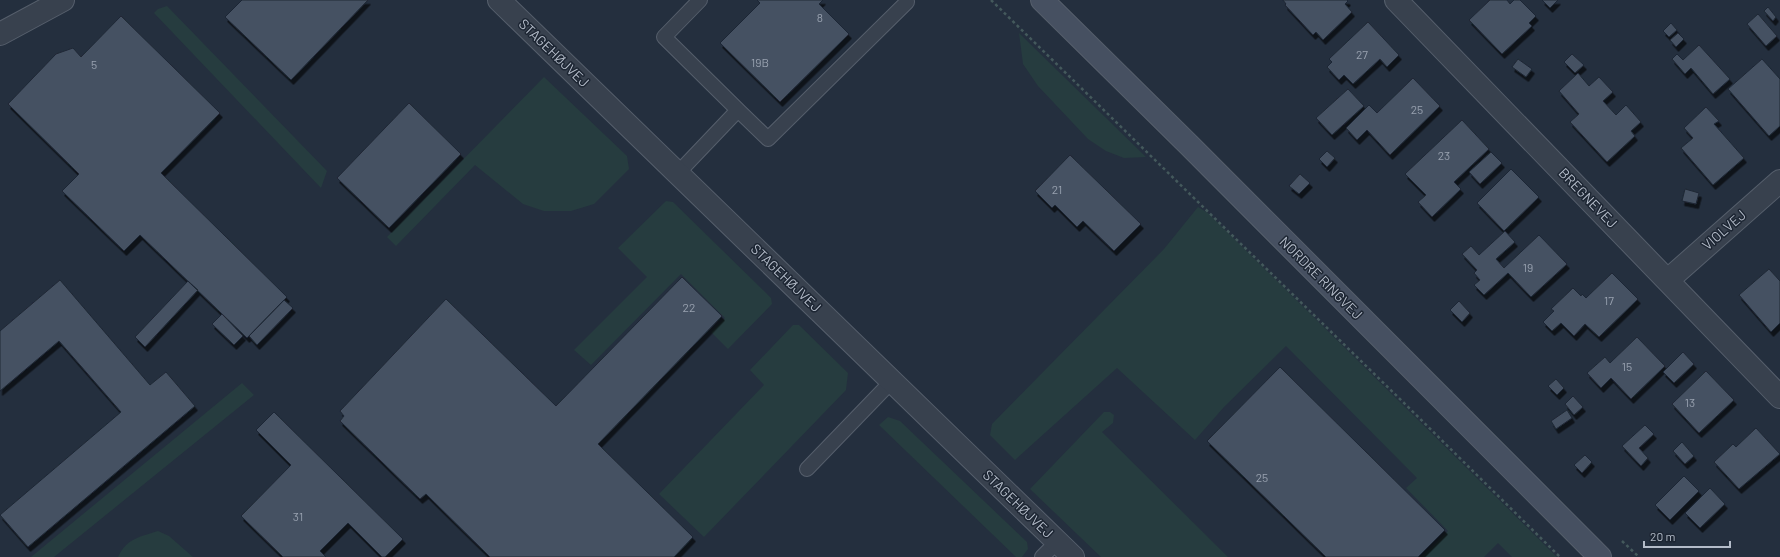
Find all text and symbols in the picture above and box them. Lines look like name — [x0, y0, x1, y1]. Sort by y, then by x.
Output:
house number: 8 — [817, 10, 823, 24]
street label: STAGEHØJVEJ — [516, 15, 593, 90]
house number: 27 — [1356, 47, 1368, 61]
house number: 19B — [751, 55, 769, 69]
house number: 5 — [91, 57, 97, 71]
house number: 25 — [1411, 102, 1423, 116]
house number: 23 — [1438, 148, 1450, 162]
street label: BREGNEVEJ — [1556, 164, 1621, 231]
house number: 21 — [1052, 182, 1062, 196]
street label: VIOLVEJ — [1698, 206, 1749, 253]
street label: NORDRE RINGVEJ — [1276, 233, 1366, 323]
street label: STAGEHØJVEJ — [748, 240, 825, 315]
house number: 19 — [1523, 260, 1533, 274]
house number: 17 — [1604, 293, 1614, 307]
house number: 22 — [683, 300, 695, 314]
house number: 15 — [1622, 359, 1632, 373]
house number: 13 — [1685, 395, 1695, 409]
street label: STAGEHØJVEJ — [980, 466, 1057, 541]
house number: 25 — [1256, 470, 1268, 484]
house number: 31 — [293, 509, 303, 523]
scale bar — [1644, 523, 1730, 549]
text: 20 m — [1650, 529, 1676, 543]

